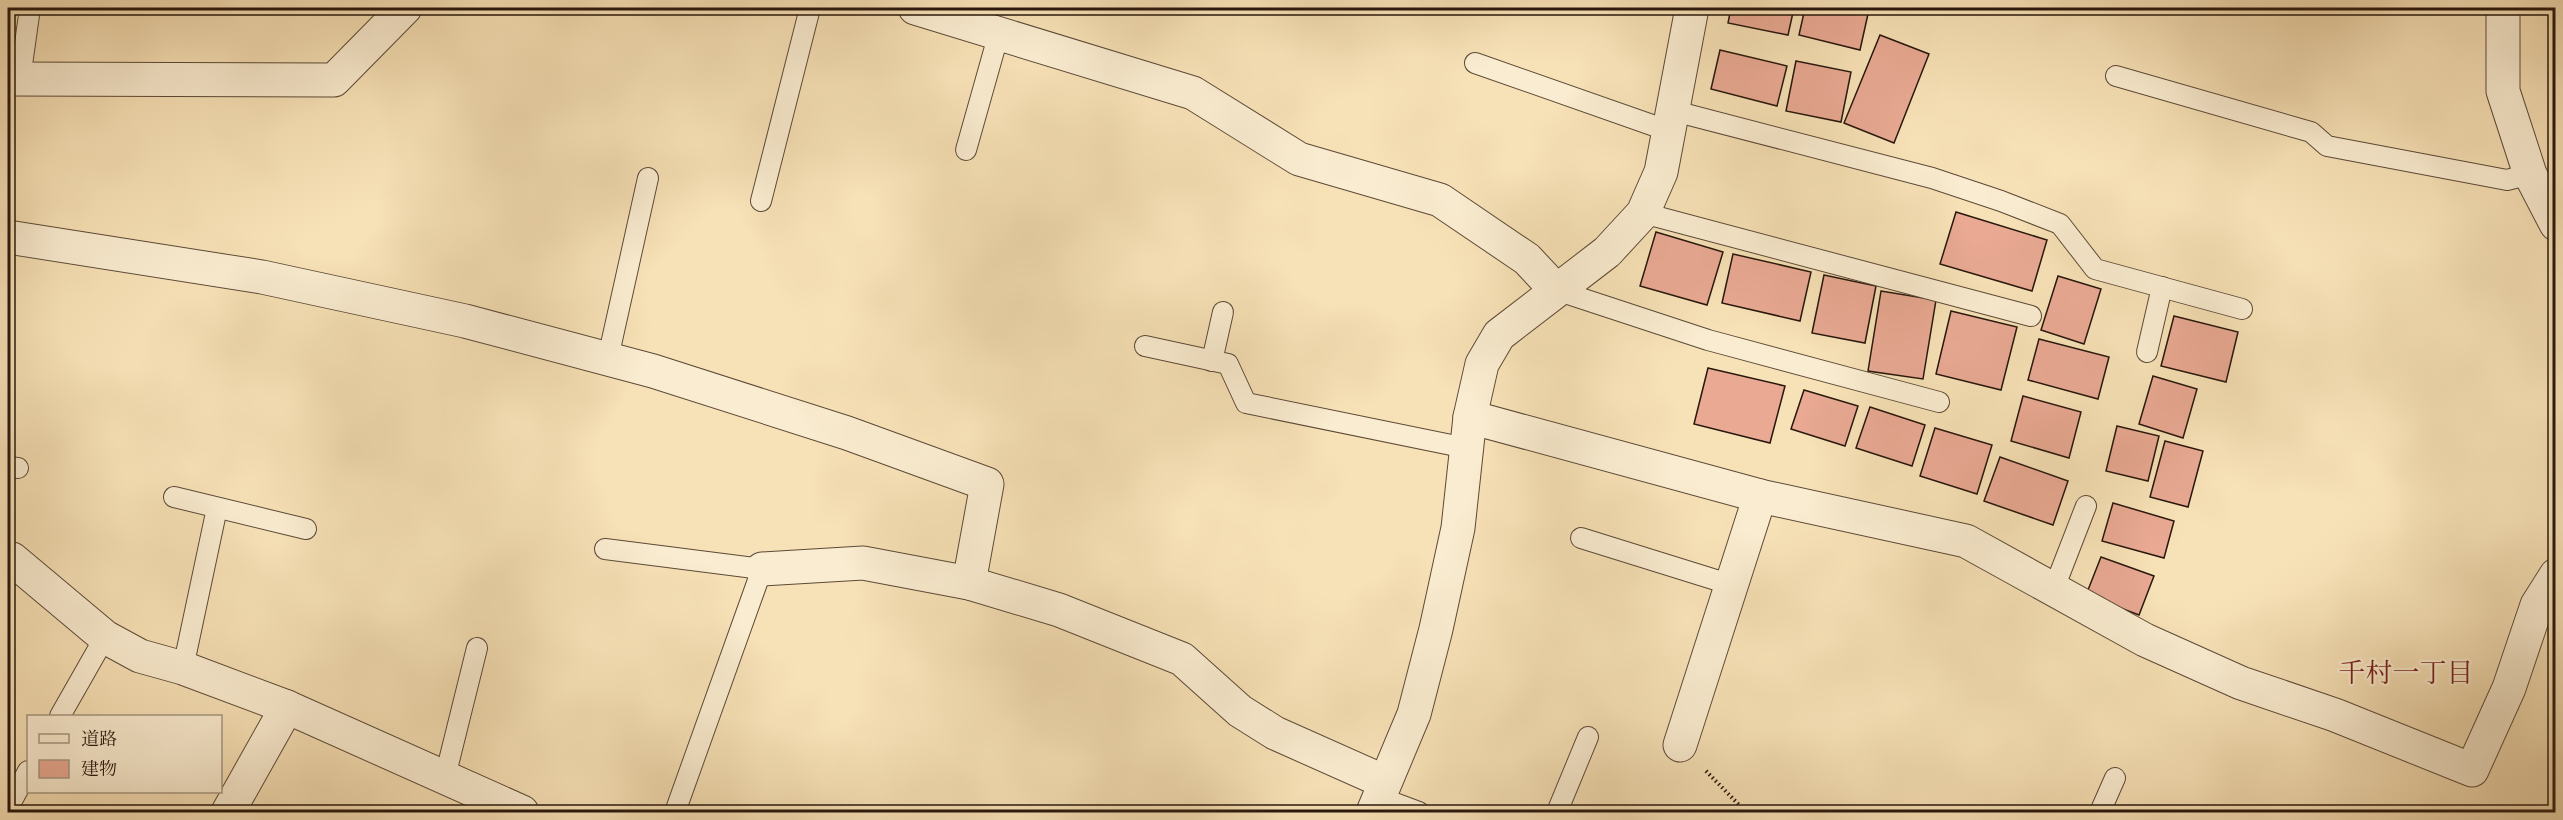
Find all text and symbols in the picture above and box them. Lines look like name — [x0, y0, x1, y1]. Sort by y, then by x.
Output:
district label: 千村一丁目 — [2339, 657, 2474, 691]
legend — [27, 715, 222, 793]
text: 道路 — [81, 729, 117, 751]
text: 建物 — [81, 759, 117, 781]

